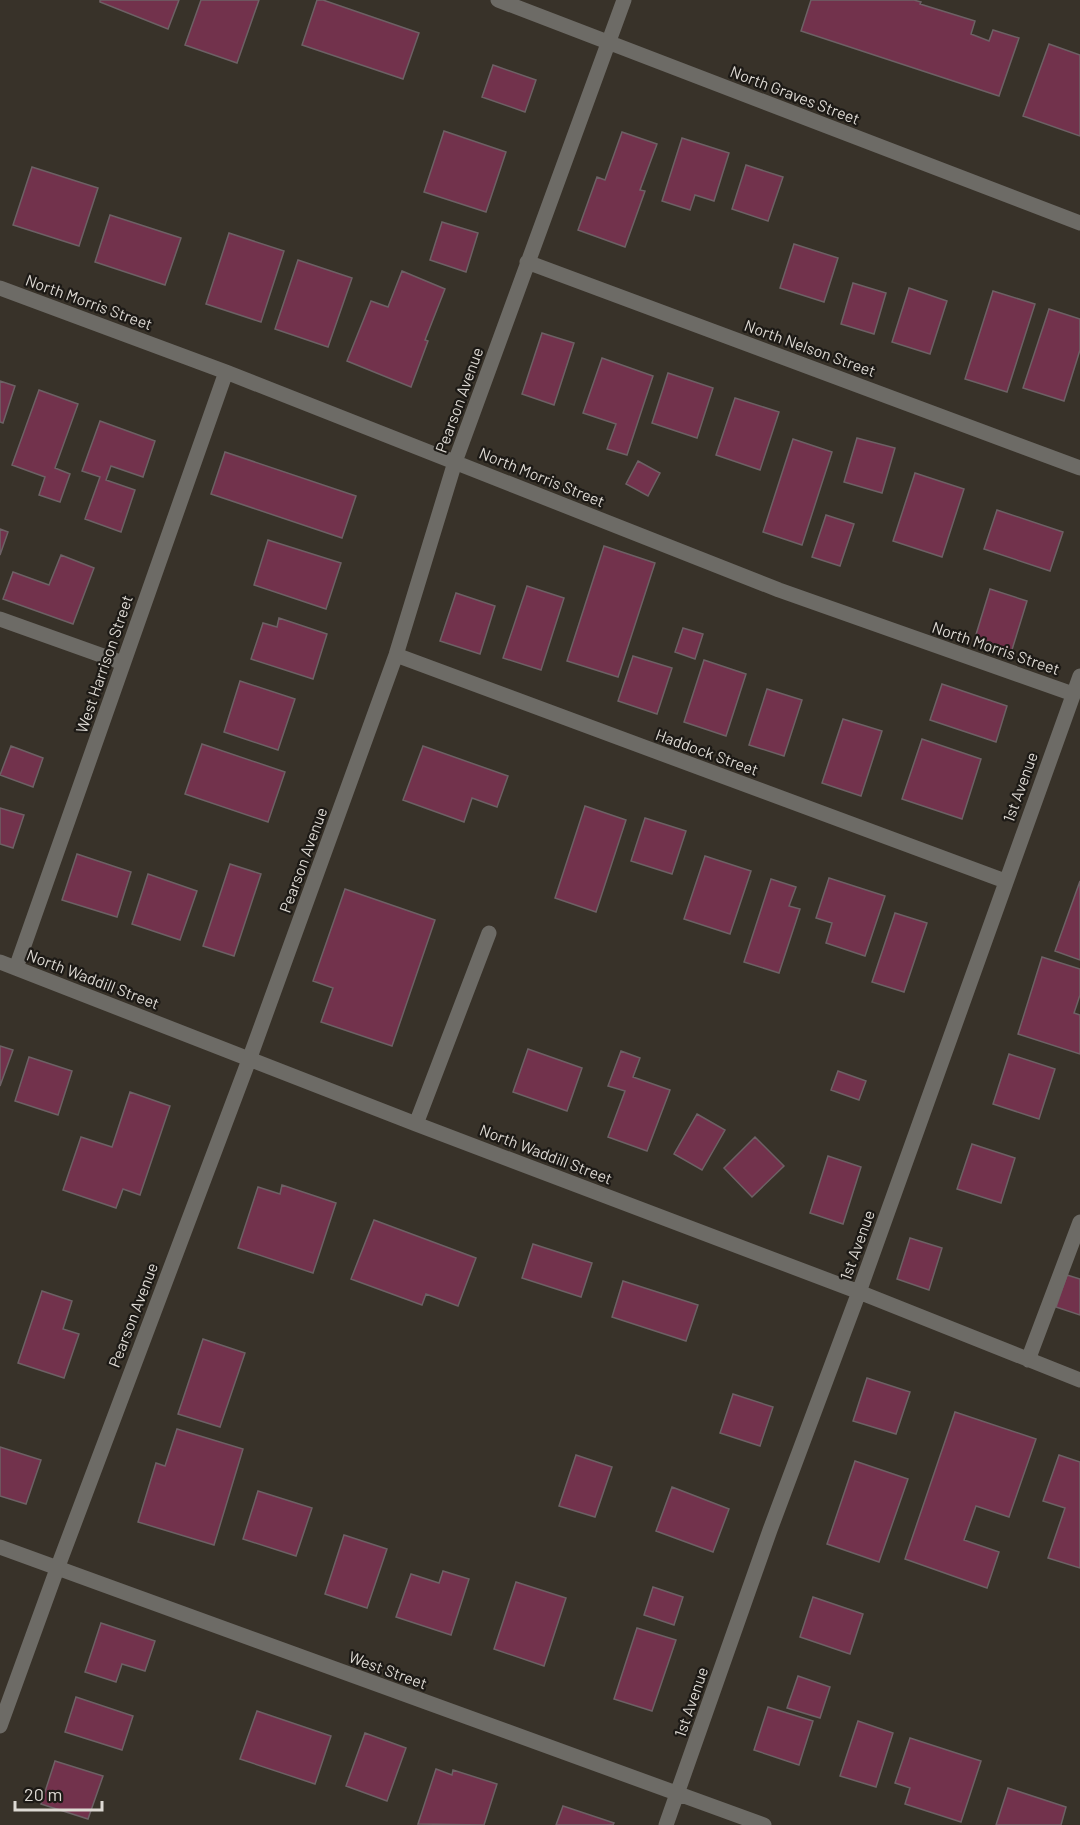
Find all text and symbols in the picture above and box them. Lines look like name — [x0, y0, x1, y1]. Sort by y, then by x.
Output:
street label: North Graves Street — [728, 61, 863, 128]
street label: North Morris Street — [23, 270, 155, 333]
street label: North Nelson Street — [742, 315, 878, 380]
street label: Pearson Avenue — [431, 345, 486, 455]
street label: North Morris Street — [477, 443, 608, 510]
street label: West Harrison Street — [71, 592, 136, 735]
street label: North Morris Street — [930, 617, 1062, 678]
street label: Haddock Street — [653, 724, 761, 779]
street label: 1st Avenue — [998, 749, 1041, 824]
street label: Pearson Avenue — [275, 805, 330, 915]
street label: North Waddill Street — [24, 944, 162, 1013]
street label: North Waddill Street — [477, 1119, 615, 1188]
street label: 1st Avenue — [835, 1207, 878, 1282]
street label: Pearson Avenue — [104, 1260, 161, 1370]
street label: West Street — [346, 1647, 430, 1692]
street label: 1st Avenue — [670, 1664, 711, 1740]
scale bar — [15, 1774, 102, 1812]
text: 20 m — [24, 1783, 62, 1805]

